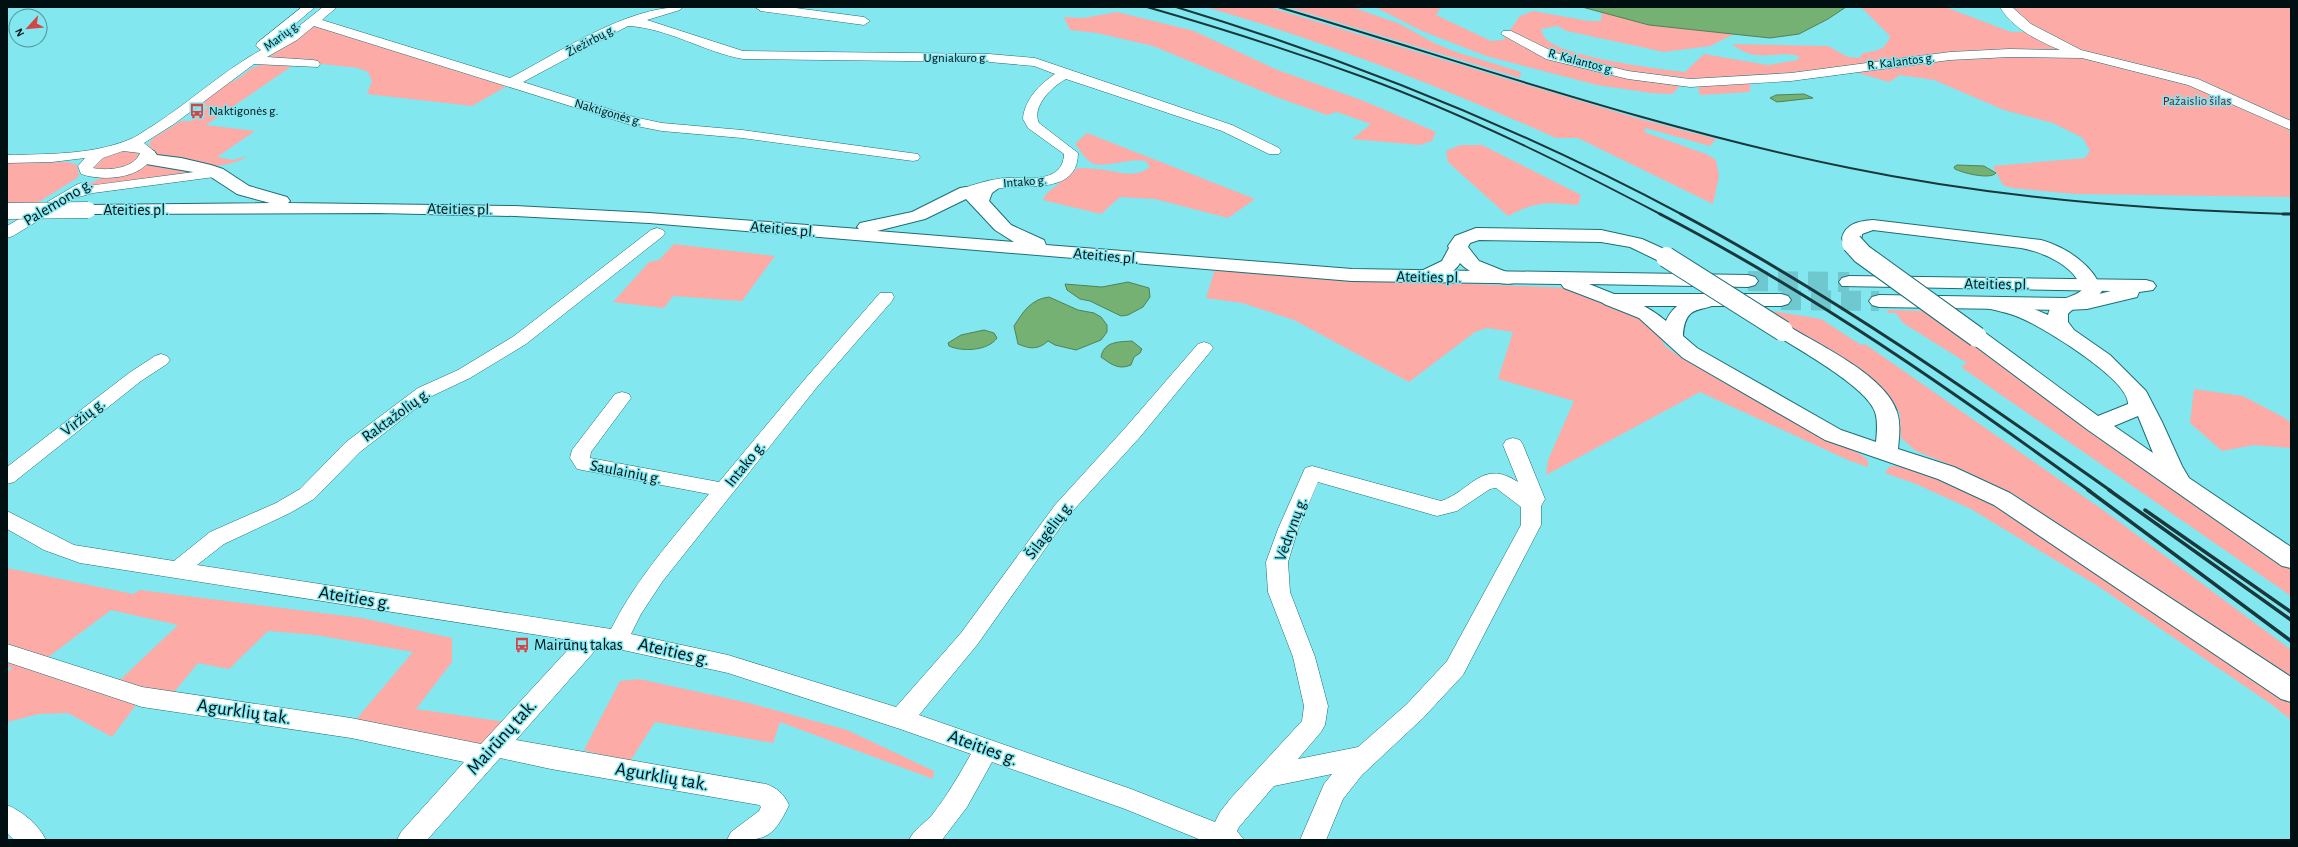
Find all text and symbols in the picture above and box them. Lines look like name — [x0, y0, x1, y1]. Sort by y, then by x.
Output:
north arrow — [8, 8, 48, 48]
street label: Marių g. — [262, 18, 302, 54]
street label: Žiežirbų g. — [564, 22, 618, 59]
text: N — [13, 26, 26, 38]
street label: R. Kalantos g. — [1547, 47, 1615, 77]
street label: R. Kalantos g. — [1867, 51, 1935, 73]
street label: Ugniakuro g. — [924, 52, 988, 65]
park label: Pažaislio šilas — [2163, 95, 2231, 108]
street label: Naktigonės g. — [573, 97, 643, 129]
bus stop icon: Naktigonės g. — [188, 102, 206, 120]
place label: Naktigonės g. — [209, 105, 278, 118]
street label: Intako g. — [1003, 174, 1047, 190]
street label: Palemono g. — [21, 175, 95, 229]
street label: Ateities pl. — [427, 200, 493, 218]
street label: Ateities pl. — [103, 202, 169, 218]
street label: Ateities pl. — [750, 218, 816, 240]
street label: Ateities pl. — [1073, 245, 1139, 267]
street label: Ateities pl. — [1396, 268, 1462, 286]
street label: Ateities pl. — [1964, 275, 2030, 293]
street label: Raktažolių g. — [359, 385, 433, 445]
street label: Viržių g. — [58, 395, 108, 439]
street label: Intako g. — [722, 438, 768, 490]
street label: Saulainių g. — [589, 457, 663, 487]
street label: Vėdrynų g. — [1272, 495, 1311, 563]
street label: Šilagėlių g. — [1021, 497, 1076, 562]
street label: Ateities g. — [317, 583, 393, 613]
street label: Ateities g. — [636, 635, 712, 669]
bus stop icon: Mairūnų takas — [513, 636, 531, 654]
place label: Mairūnų takas — [534, 637, 623, 653]
street label: Agurklių tak. — [196, 696, 292, 728]
street label: Mairūnų tak. — [463, 696, 541, 778]
street label: Ateities g. — [945, 727, 1021, 769]
street label: Agurklių tak. — [614, 759, 710, 795]

